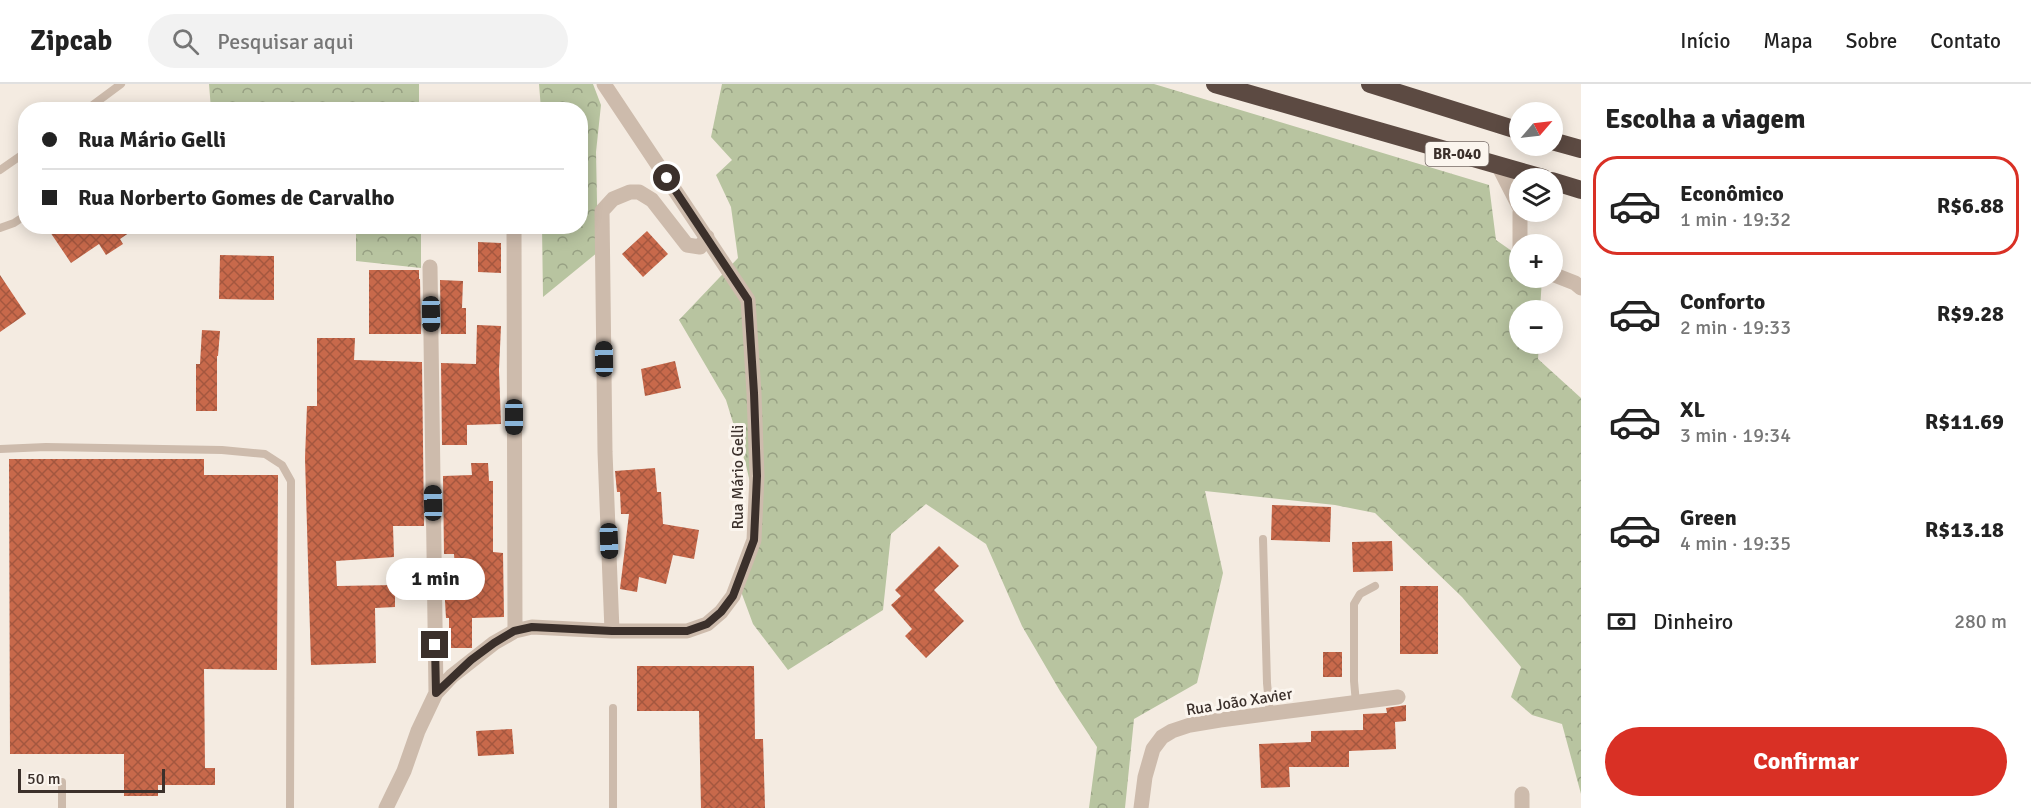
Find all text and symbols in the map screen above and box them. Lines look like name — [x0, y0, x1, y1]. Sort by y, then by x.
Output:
search box — [148, 14, 568, 68]
text: Zipcab — [30, 24, 112, 58]
icon: search — [169, 25, 202, 58]
text: Pesquisar aqui — [217, 28, 354, 55]
text: Início — [1680, 28, 1730, 54]
text: Mapa — [1763, 28, 1813, 54]
text: Sobre — [1846, 28, 1897, 54]
text: Contato — [1930, 28, 2001, 54]
north arrow — [1509, 102, 1563, 156]
map controls — [1509, 102, 1563, 354]
text: Escolha a viagem — [1605, 103, 1806, 136]
text: Rua Mário Gelli — [78, 126, 226, 153]
road number: BR-040 — [1426, 142, 1488, 166]
route start — [653, 164, 680, 191]
button: layers — [1509, 168, 1563, 222]
icon: car — [1608, 179, 1662, 233]
text: Econômico — [1680, 180, 1784, 207]
text: Rua Norberto Gomes de Carvalho — [78, 184, 395, 211]
text: R$6.88 — [1937, 192, 2004, 219]
text: 1 min · 19:32 — [1680, 207, 1791, 232]
button: + — [1509, 234, 1563, 288]
icon: car — [1608, 287, 1662, 341]
text: Conforto — [1680, 288, 1765, 315]
car — [422, 296, 440, 332]
button: − — [1509, 300, 1563, 354]
text: R$9.28 — [1937, 300, 2004, 327]
text: 2 min · 19:33 — [1680, 315, 1791, 340]
car — [595, 341, 613, 377]
icon: car — [1608, 395, 1662, 449]
text: XL — [1680, 396, 1705, 423]
car — [505, 399, 523, 435]
text: R$11.69 — [1925, 408, 2004, 435]
text: 3 min · 19:34 — [1680, 423, 1791, 448]
street label: Rua Mário Gelli — [728, 425, 748, 529]
car — [424, 485, 442, 521]
icon: car — [1608, 503, 1662, 557]
text: Green — [1680, 504, 1737, 531]
text: R$13.18 — [1925, 516, 2004, 543]
car — [599, 523, 619, 559]
text: 4 min · 19:35 — [1680, 531, 1791, 556]
callout: 1 min — [386, 558, 484, 600]
text: 1 min — [411, 566, 460, 591]
icon: cash — [1605, 605, 1638, 638]
text: Dinheiro — [1653, 608, 1733, 635]
text: 280 m — [1954, 609, 2007, 634]
route end — [421, 631, 448, 658]
street label: Rua João Xavier — [1185, 684, 1294, 720]
button: Confirmar — [1605, 727, 2007, 796]
scale bar — [18, 766, 165, 794]
text: 50 m — [27, 769, 61, 789]

